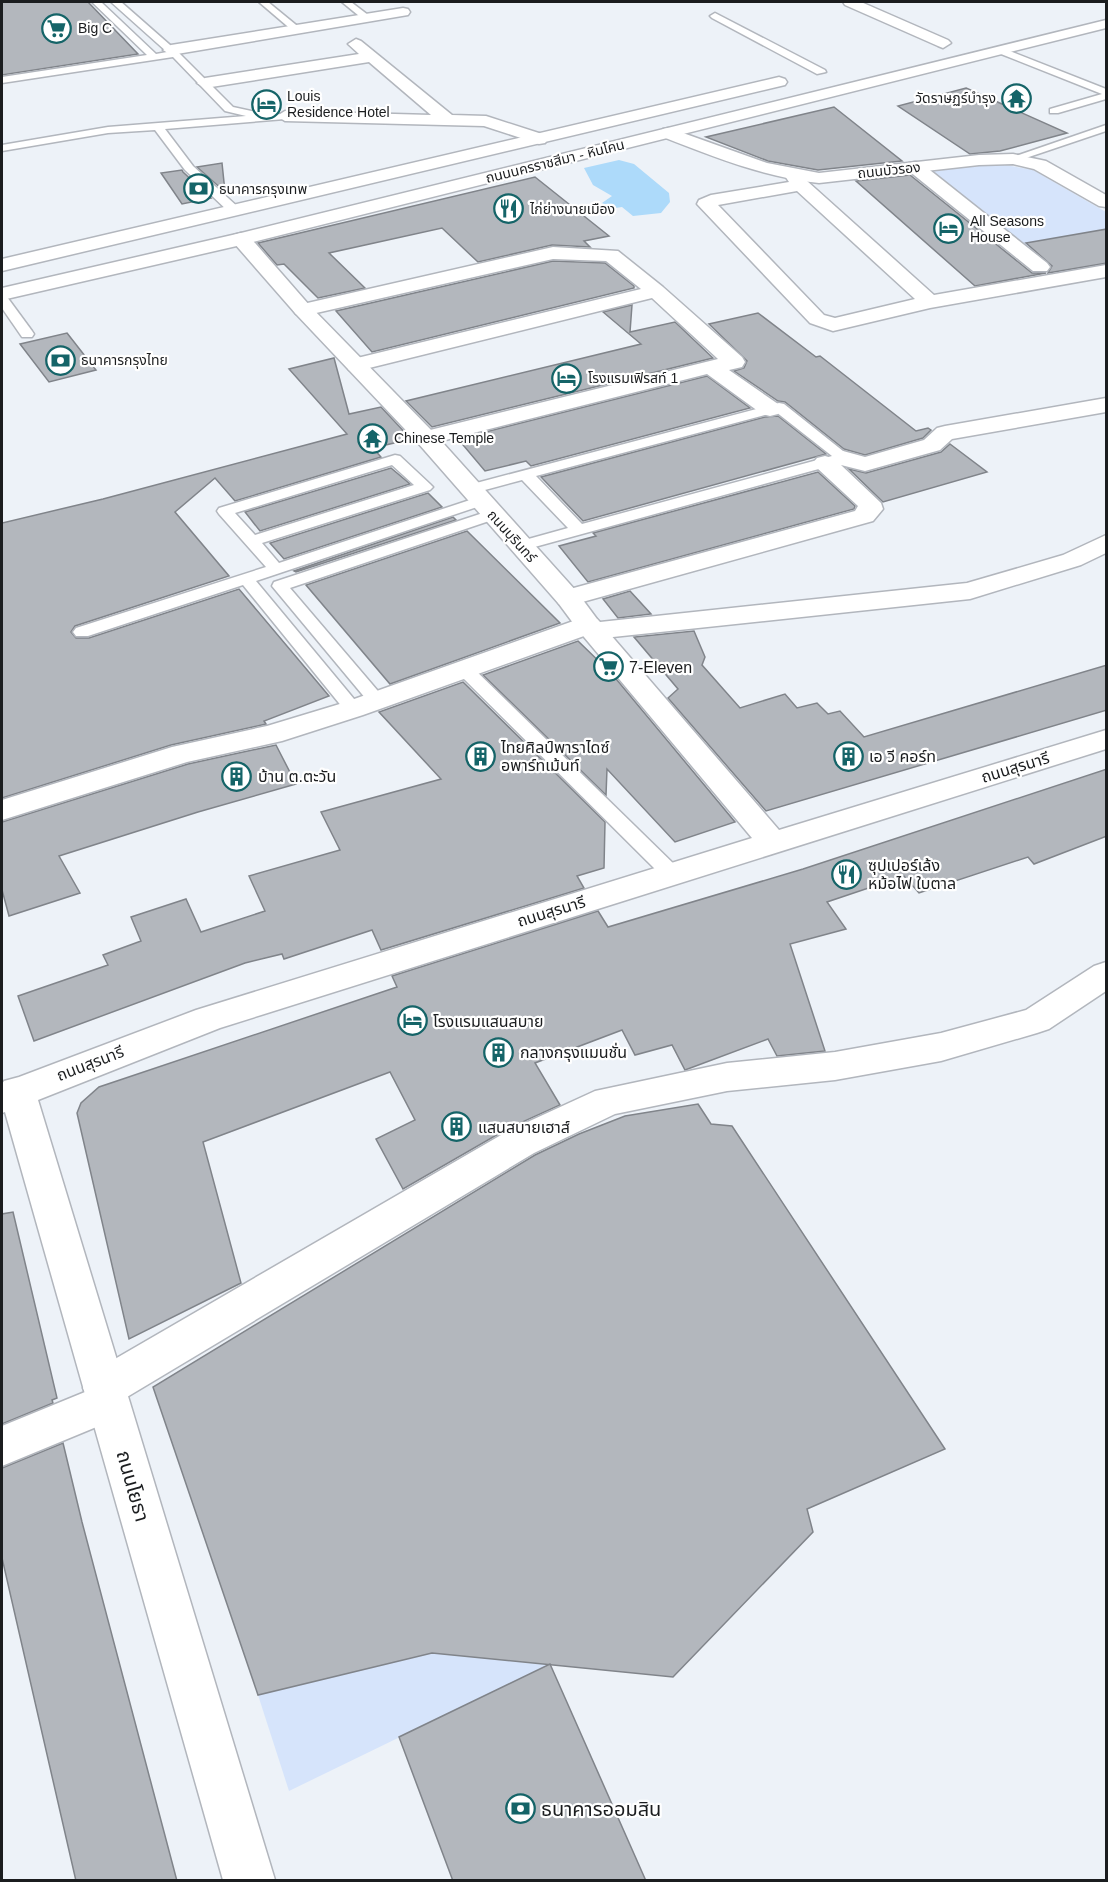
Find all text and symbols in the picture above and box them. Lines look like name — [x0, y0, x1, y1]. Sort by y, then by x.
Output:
supermarket icon: Big C — [41, 12, 73, 44]
place label: Big C — [78, 20, 112, 36]
temple icon: วัดราษฏร์บำรุง — [1001, 82, 1033, 114]
hotel icon: Louis Residence Hotel — [250, 88, 282, 120]
place label: Louis Residence Hotel — [287, 88, 390, 120]
place label: วัดราษฏร์บำรุง — [915, 90, 996, 107]
street label: ถนนนครราชสีมา - หินโคน — [484, 136, 626, 186]
street label: ถนนบัวรอง — [857, 159, 921, 181]
bank icon: ธนาคารกรุงเทพ — [182, 173, 214, 205]
place label: ธนาคารกรุงเทพ — [219, 181, 307, 198]
restaurant icon: ไก่ย่างนายเมือง — [493, 193, 525, 225]
place label: ไก่ย่างนายเมือง — [529, 201, 615, 217]
hotel icon: All Seasons House — [933, 213, 965, 245]
place label: All Seasons House — [970, 213, 1044, 245]
bank icon: ธนาคารกรุงไทย — [44, 344, 76, 376]
place label: ธนาคารกรุงไทย — [81, 352, 168, 369]
hotel icon: โรงแรมเฟิรสท์ 1 — [551, 362, 583, 394]
place label: โรงแรมเฟิรสท์ 1 — [588, 370, 678, 386]
temple icon: Chinese Temple — [357, 422, 389, 454]
place label: Chinese Temple — [394, 430, 494, 446]
street label: ถนนบุรินทร์ — [484, 507, 540, 567]
supermarket icon: 7-Eleven — [592, 651, 624, 683]
place label: 7-Eleven — [629, 659, 692, 676]
place label: ไทยศิลป์พาราไดซ์ อพาร์ทเม้นท์ — [500, 739, 610, 774]
building icon: ไทยศิลป์พาราไดซ์ อพาร์ทเม้นท์ — [464, 740, 496, 772]
building icon: เอ วี คอร์ท — [832, 740, 864, 772]
place label: เอ วี คอร์ท — [869, 748, 936, 765]
street label: ถนนสุรนารี — [979, 749, 1052, 787]
building icon: บ้าน ต.ตะวัน — [221, 760, 253, 792]
place label: บ้าน ต.ตะวัน — [258, 768, 336, 785]
place label: ซุปเปอร์เล้ง หม้อไฟ ใบตาล — [868, 857, 956, 892]
restaurant icon: ซุปเปอร์เล้ง หม้อไฟ ใบตาล — [831, 858, 863, 890]
street label: ถนนสุรนารี — [515, 893, 588, 931]
hotel icon: โรงแรมแสนสบาย — [396, 1005, 428, 1037]
place label: โรงแรมแสนสบาย — [433, 1013, 543, 1030]
building icon: กลางกรุงแมนชั่น — [483, 1036, 515, 1068]
place label: กลางกรุงแมนชั่น — [520, 1042, 627, 1062]
street label: ถนนสุรนารี — [54, 1043, 127, 1085]
building icon: แสนสบายเฮาส์ — [441, 1111, 473, 1143]
place label: แสนสบายเฮาส์ — [478, 1119, 570, 1136]
street label: ถนนโยธา — [112, 1448, 154, 1524]
bank icon: ธนาคารออมสิน — [504, 1793, 536, 1825]
place label: ธนาคารออมสิน — [541, 1798, 661, 1820]

